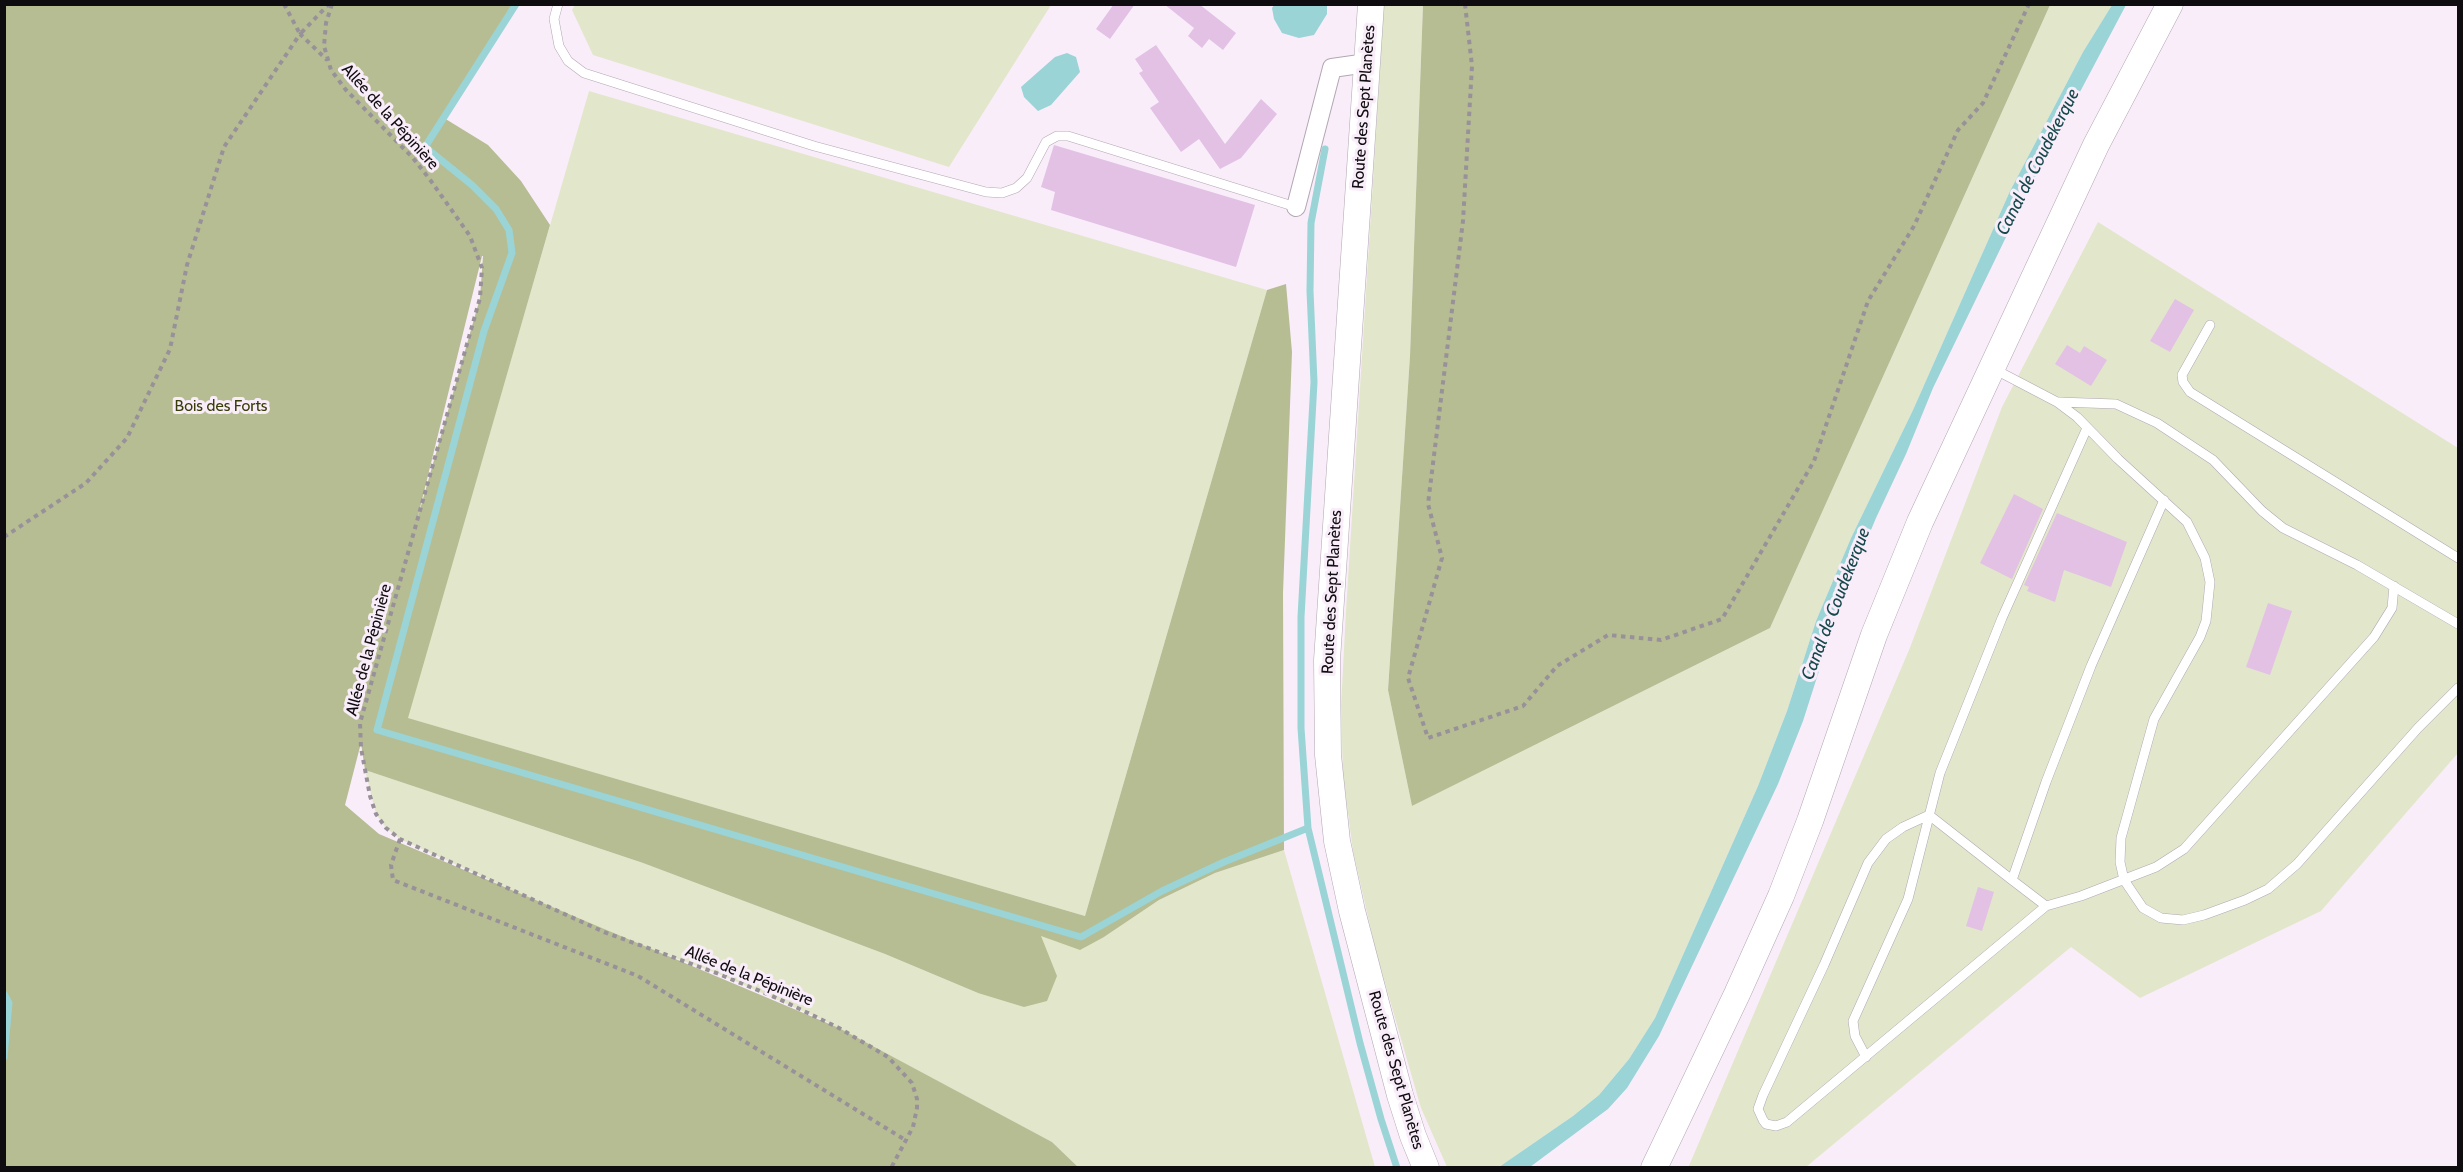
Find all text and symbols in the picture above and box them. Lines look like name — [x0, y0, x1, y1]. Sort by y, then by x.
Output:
street label: Route des Sept Planètes — [1349, 24, 1379, 190]
street label: Allée de la Pépinière — [337, 60, 443, 174]
water label: Canal de Coudekerque — [1992, 85, 2084, 239]
park label: Bois des Forts — [175, 396, 267, 416]
street label: Route des Sept Planètes — [1318, 510, 1346, 674]
water label: Canal de Coudekerque — [1797, 525, 1875, 683]
street label: Allée de la Pépinière — [342, 582, 396, 718]
street label: Allée de la Pépinière — [682, 942, 816, 1010]
street label: Route des Sept Planètes — [1364, 988, 1428, 1152]

